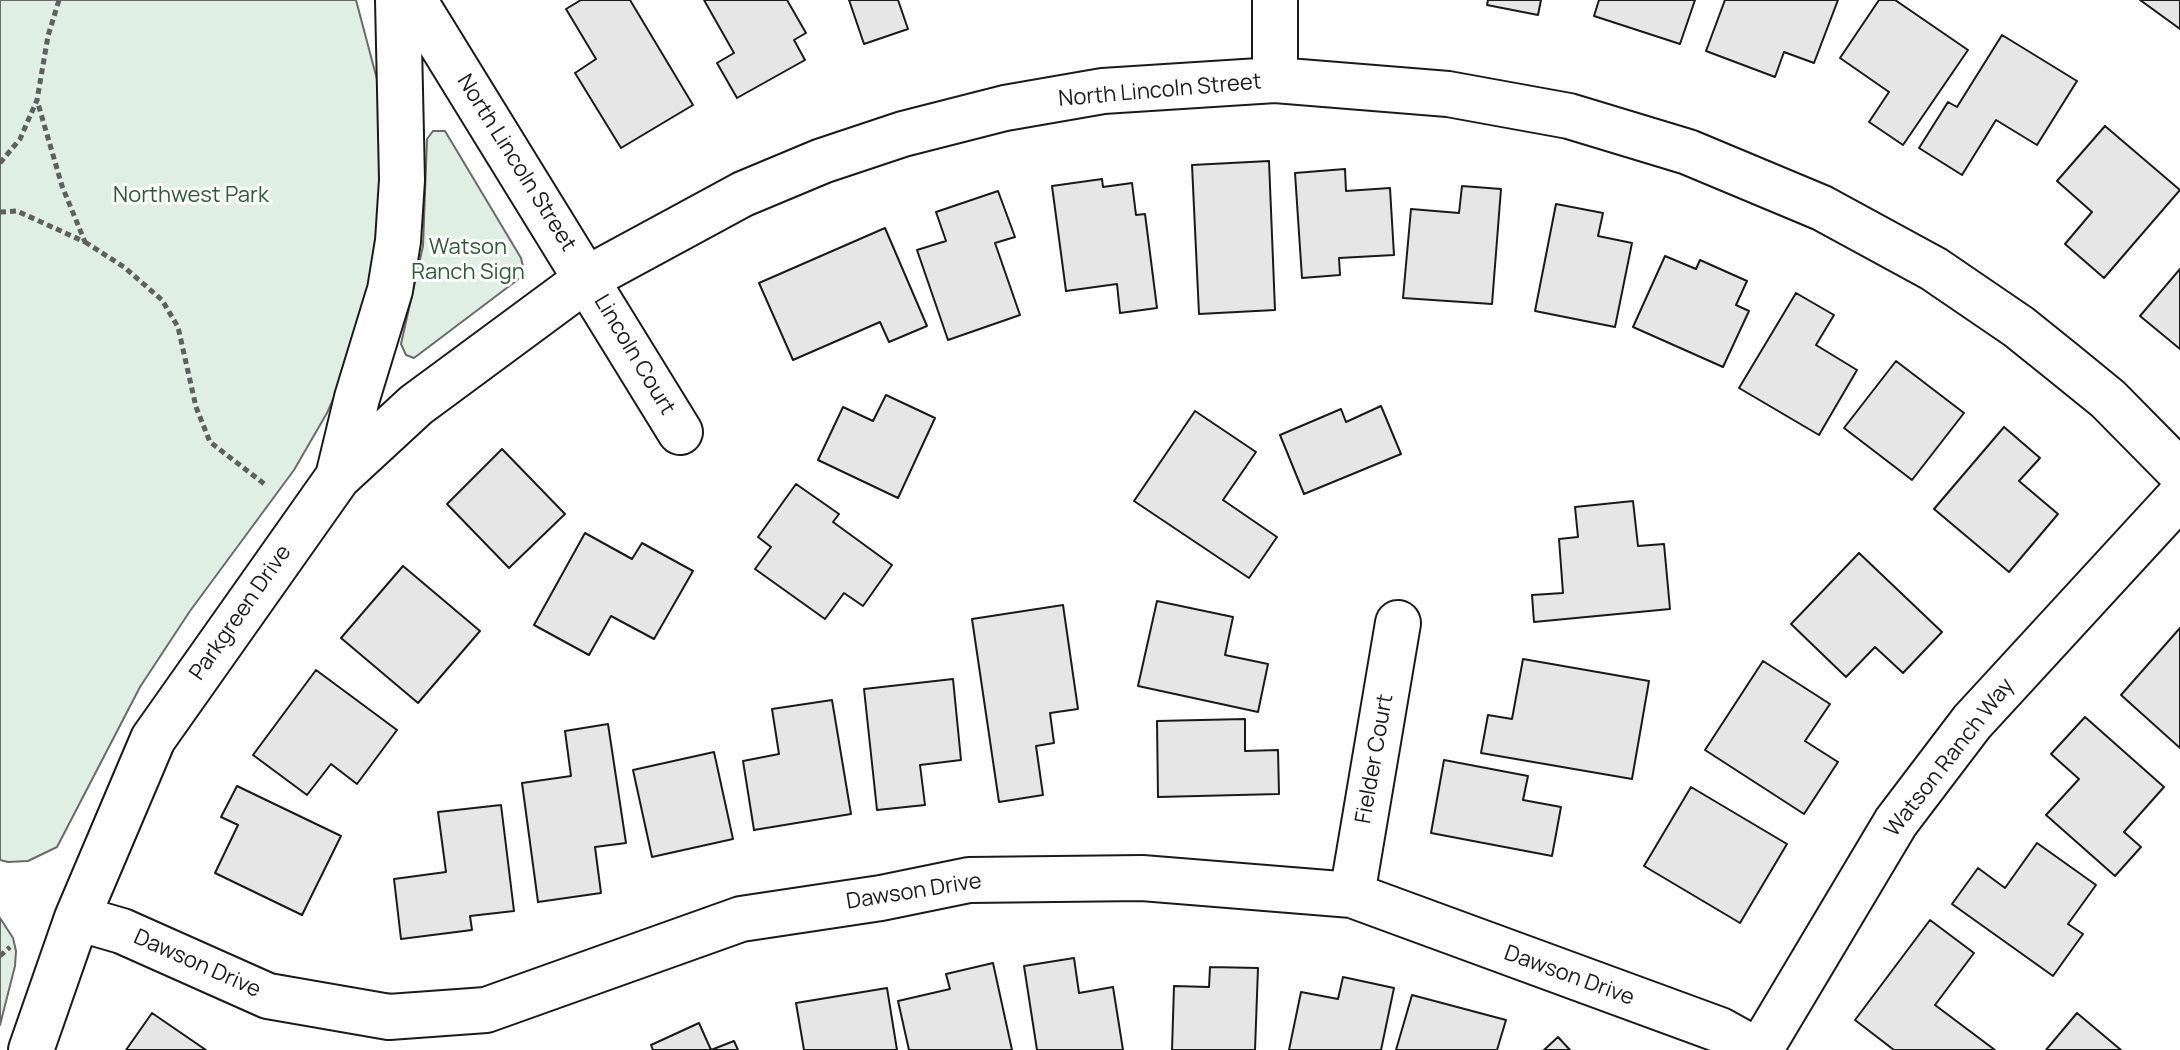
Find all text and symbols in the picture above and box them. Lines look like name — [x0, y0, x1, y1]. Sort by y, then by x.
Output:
street label: North Lincoln Street — [1057, 69, 1263, 113]
street label: North Lincoln Street — [451, 70, 581, 256]
park label: Northwest Park — [113, 183, 269, 209]
park label: Watson Ranch Sign — [411, 235, 525, 286]
street label: Lincoln Court — [588, 290, 680, 420]
street label: Parkgreen Drive — [185, 540, 297, 686]
street label: Watson Ranch Way — [1880, 673, 2020, 843]
street label: Fielder Court — [1351, 692, 1399, 826]
street label: Dawson Drive — [845, 868, 983, 916]
street label: Dawson Drive — [129, 924, 265, 1004]
street label: Dawson Drive — [1500, 940, 1638, 1012]

